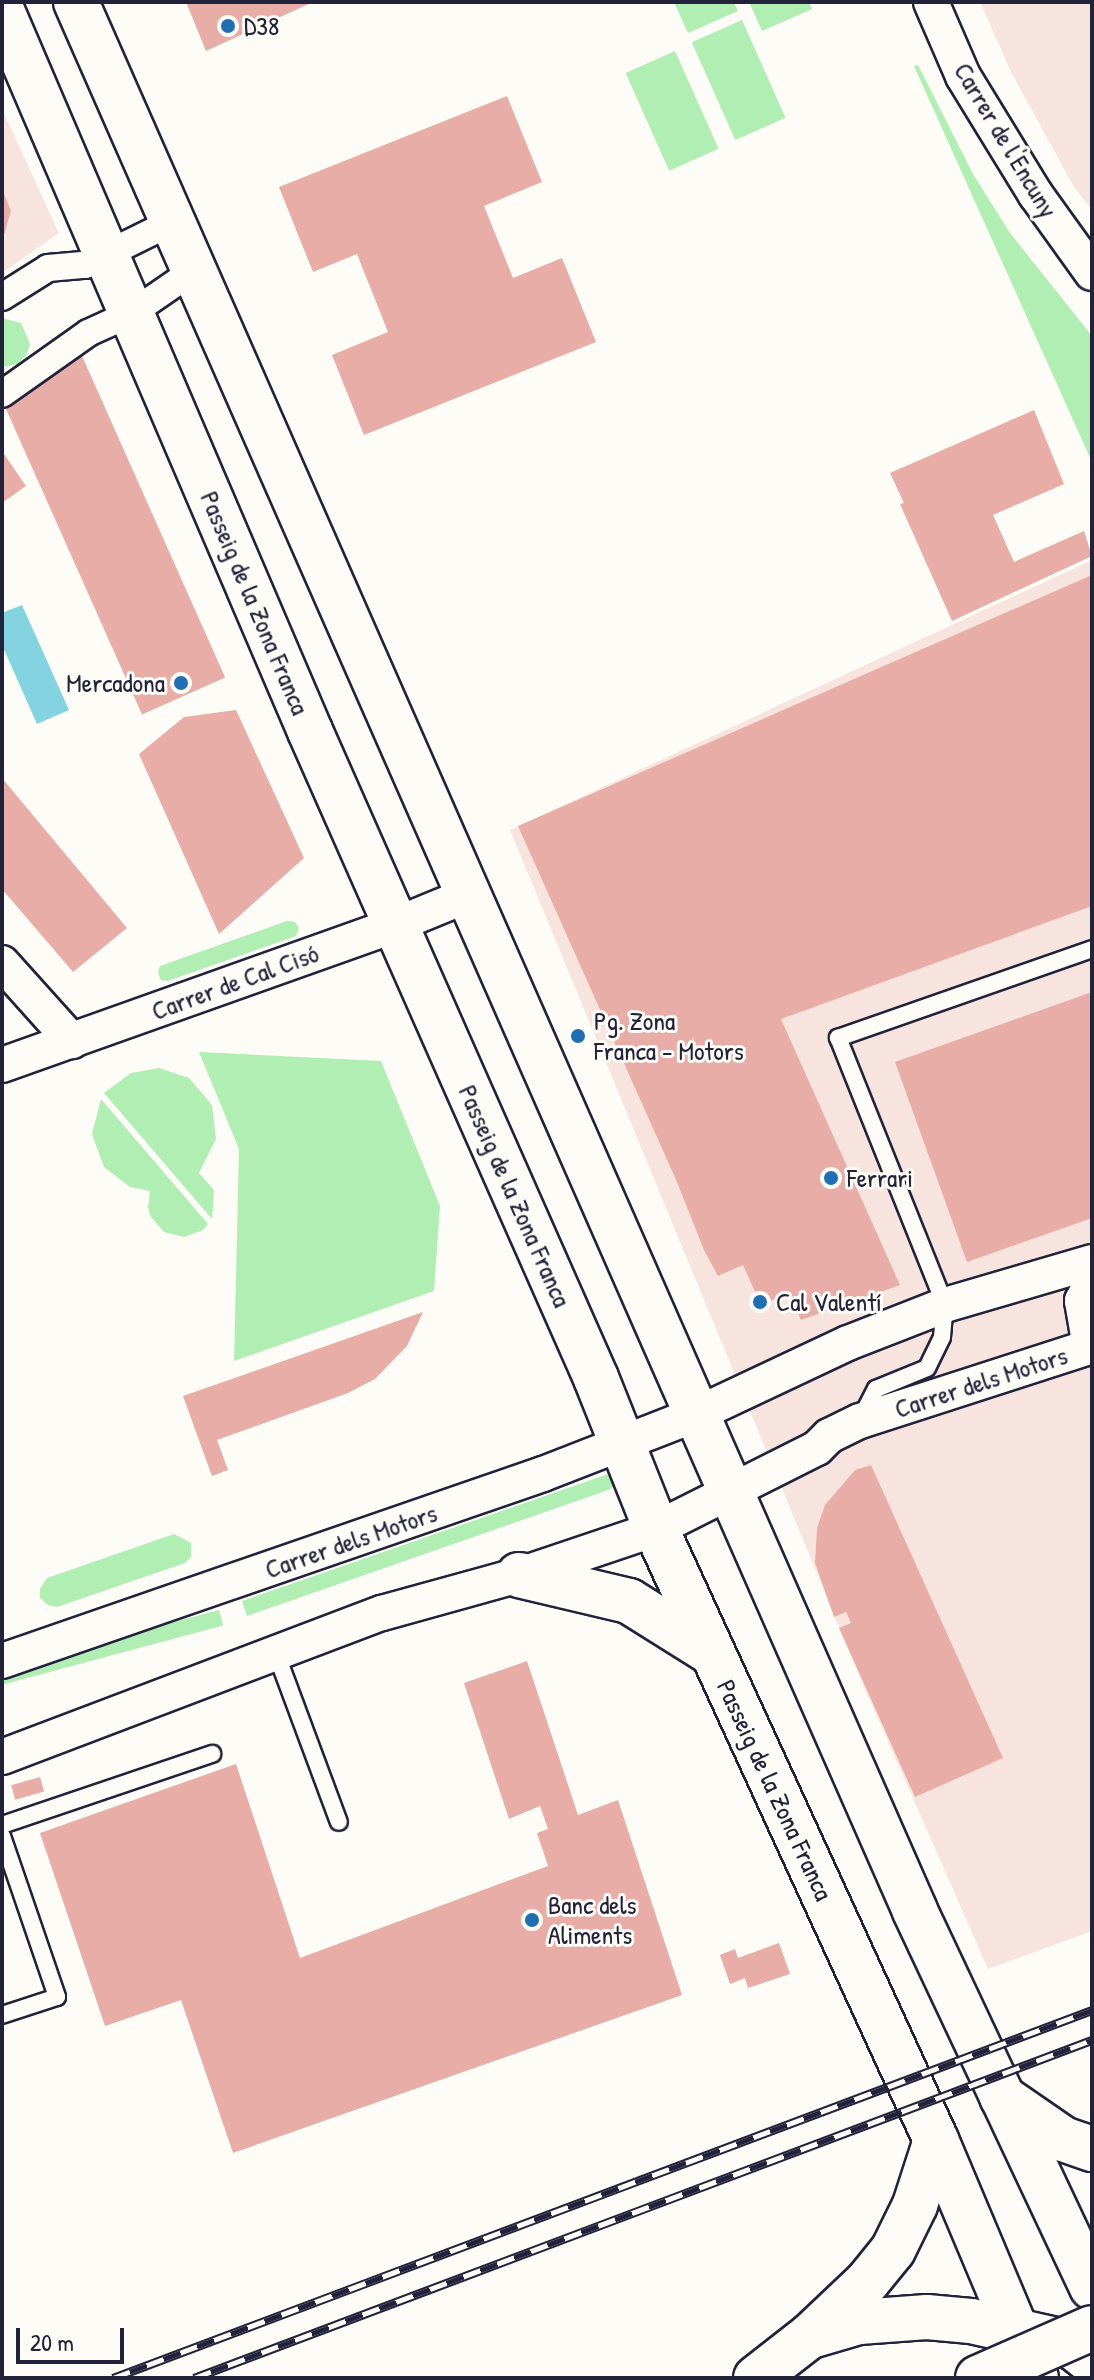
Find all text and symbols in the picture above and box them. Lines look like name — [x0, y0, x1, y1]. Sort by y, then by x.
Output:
place label: D38 — [244, 10, 279, 42]
marker: D38 — [219, 17, 237, 35]
street label: Carrer de l'Encuny — [948, 57, 1064, 223]
street label: Passeig de la Zona Franca — [194, 487, 316, 719]
place label: Mercadona — [66, 667, 165, 699]
marker: Mercadona — [172, 674, 190, 692]
street label: Carrer de Cal Cisó — [147, 937, 323, 1027]
place label: Pg. Zona Franca - Motors — [594, 1005, 744, 1066]
marker: Pg. Zona Franca - Motors — [569, 1027, 587, 1045]
street label: Passeig de la Zona Franca — [452, 1080, 578, 1312]
place label: Ferrari — [847, 1162, 913, 1194]
marker: Ferrari — [822, 1169, 840, 1187]
place label: Cal Valentí — [776, 1286, 882, 1318]
marker: Cal Valentí — [751, 1293, 769, 1311]
street label: Carrer dels Motors — [891, 1339, 1071, 1425]
street label: Carrer dels Motors — [261, 1497, 441, 1585]
street label: Passeig de la Zona Franca — [710, 1675, 840, 1905]
place label: Banc dels Aliments — [548, 1889, 637, 1950]
marker: Banc dels Aliments — [523, 1911, 541, 1929]
scale bar — [20, 2312, 128, 2362]
text: 20 m — [30, 2326, 74, 2358]

